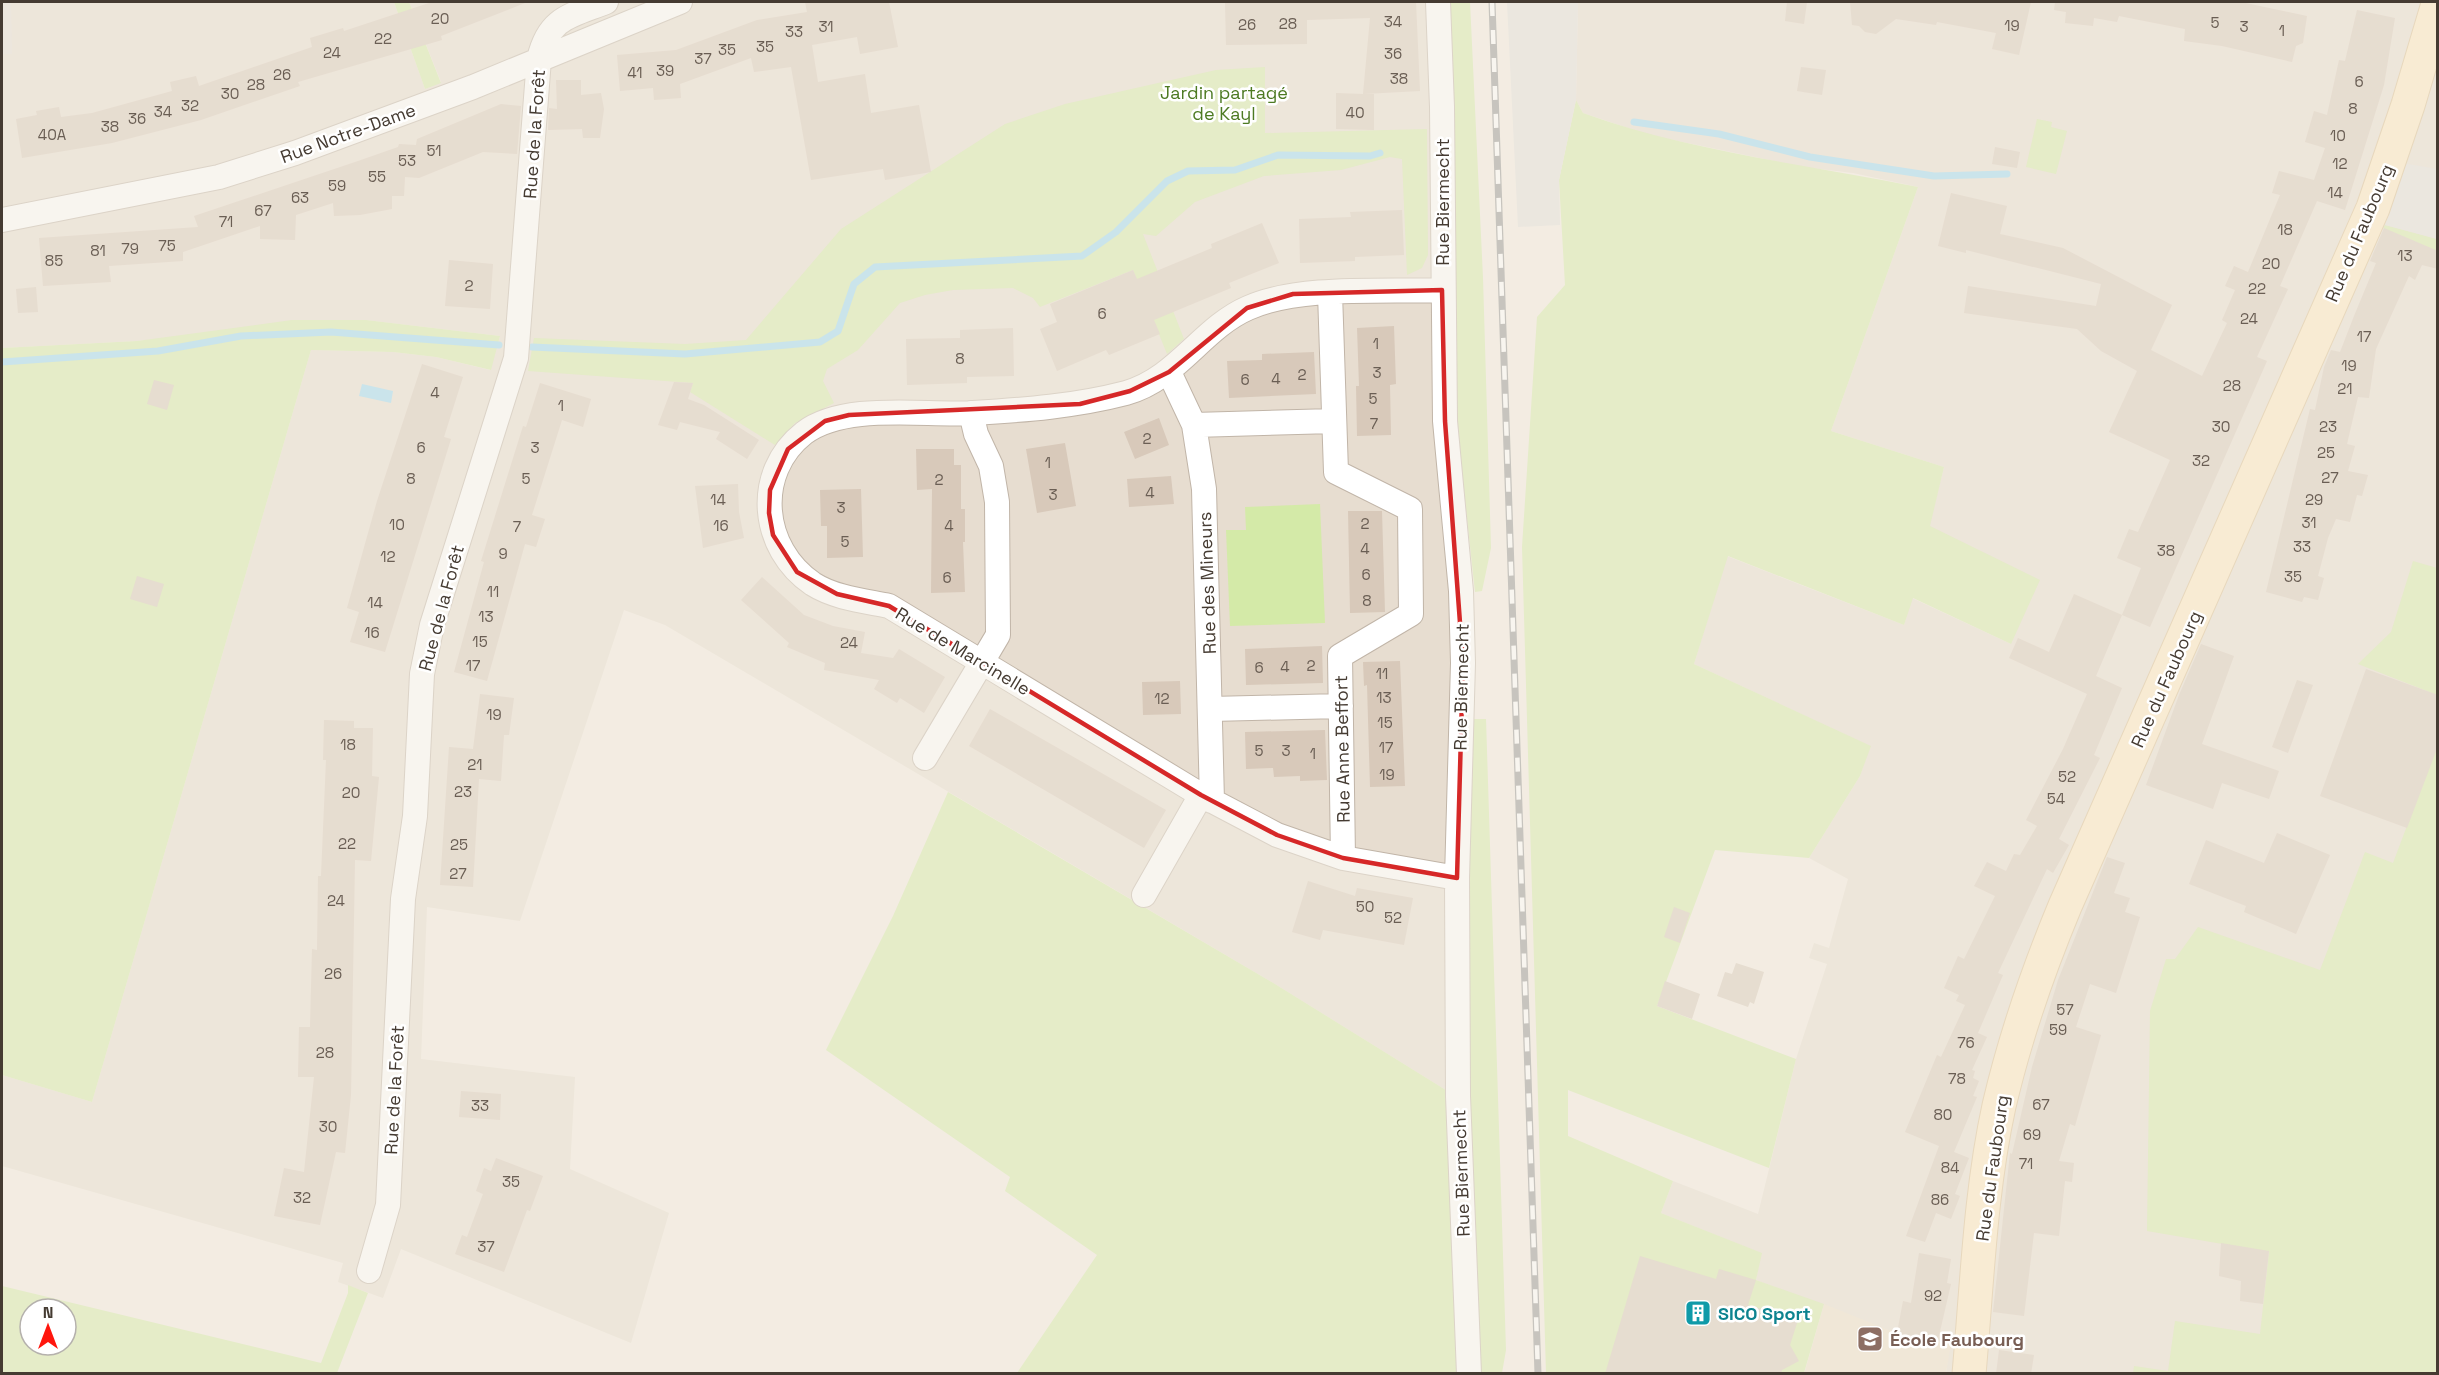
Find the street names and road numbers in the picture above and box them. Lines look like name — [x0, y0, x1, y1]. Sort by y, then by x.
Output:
street label: Rue de la Forêt — [518, 69, 550, 199]
street label: Rue Notre-Dame — [277, 98, 419, 168]
street label: Rue Biermecht — [1431, 138, 1454, 266]
street label: Rue du Faubourg — [2320, 161, 2398, 305]
street label: Rue des Mineurs — [1193, 511, 1221, 655]
street label: Rue de la Forêt — [413, 542, 469, 674]
street label: Rue de Marcinelle — [891, 602, 1035, 700]
street label: Rue du Faubourg — [2126, 607, 2206, 751]
street label: Rue Biermecht — [1448, 623, 1474, 751]
street label: Rue Anne Beffort — [1329, 675, 1355, 823]
street label: Rue de la Forêt — [379, 1025, 409, 1155]
street label: Rue du Faubourg — [1970, 1093, 2014, 1243]
street label: Rue Biermecht — [1447, 1109, 1475, 1237]

